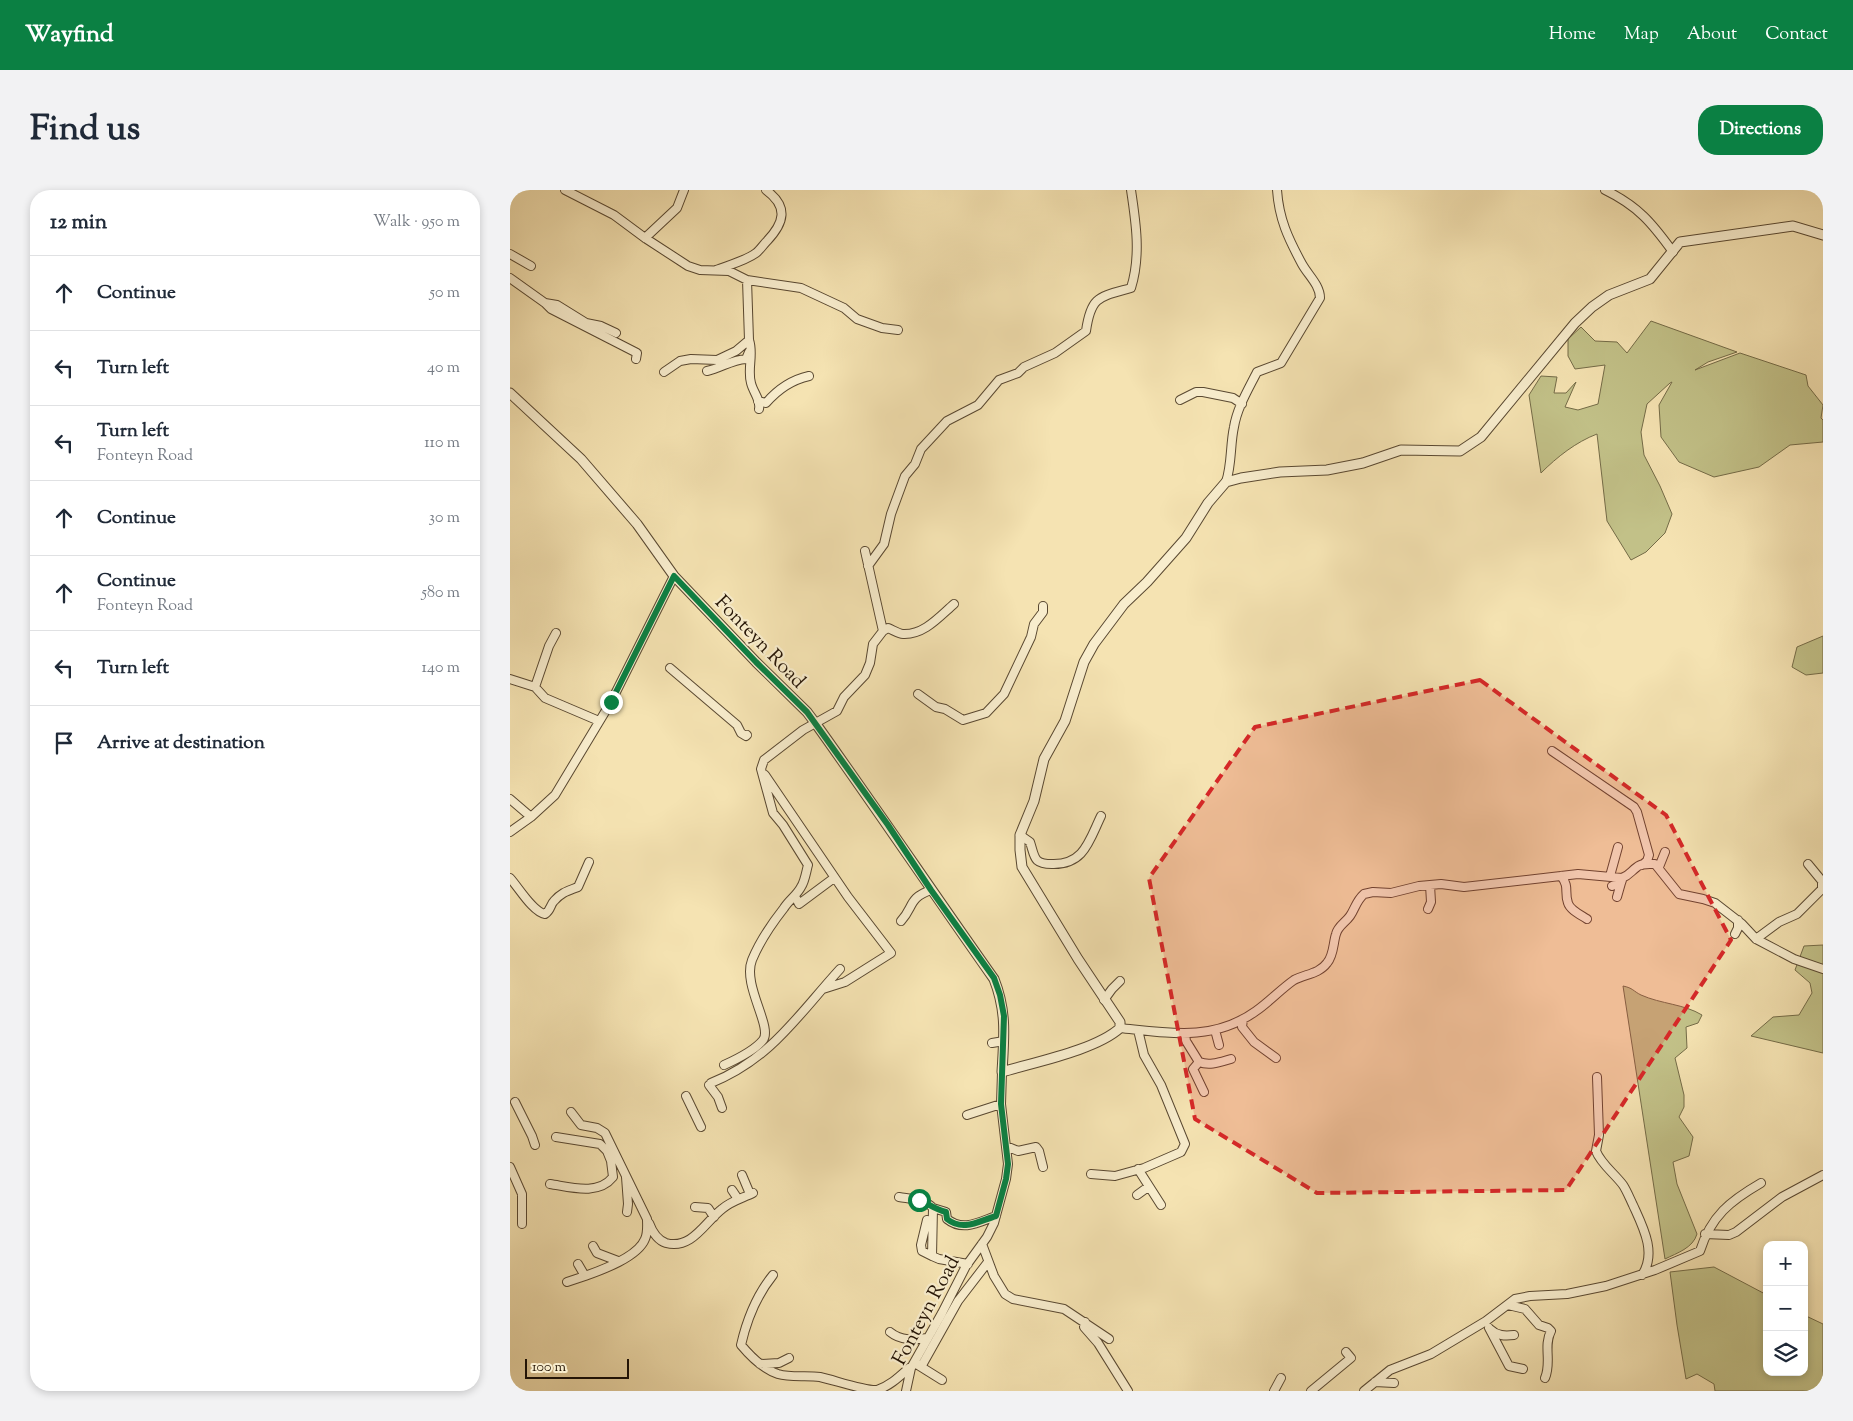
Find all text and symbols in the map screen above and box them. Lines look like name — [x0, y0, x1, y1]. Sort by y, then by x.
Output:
text: Wayfind — [25, 18, 113, 52]
text: Home — [1549, 22, 1596, 48]
text: Map — [1624, 22, 1659, 48]
text: About — [1687, 22, 1737, 48]
text: Contact — [1765, 22, 1828, 48]
text: Find us — [30, 105, 140, 156]
button: Directions — [1698, 105, 1823, 155]
text: 12 min — [50, 208, 107, 238]
text: Walk · 950 m — [373, 211, 460, 234]
icon: ahead — [50, 279, 78, 307]
text: Continue — [97, 280, 176, 307]
text: 50 m — [429, 282, 460, 305]
icon: left — [50, 354, 78, 382]
text: Turn left — [97, 355, 169, 382]
text: 40 m — [427, 357, 460, 380]
text: Turn left — [97, 418, 169, 445]
icon: left — [50, 429, 78, 457]
text: 110 m — [424, 432, 460, 455]
text: Fonteyn Road — [97, 445, 193, 468]
icon: ahead — [50, 504, 78, 532]
text: Continue — [97, 505, 176, 532]
text: 30 m — [429, 507, 460, 530]
text: Continue — [97, 568, 176, 595]
icon: ahead — [50, 579, 78, 607]
text: 580 m — [421, 582, 460, 605]
street label: Fonteyn Road — [707, 589, 811, 696]
text: Fonteyn Road — [97, 595, 193, 618]
icon: left — [50, 654, 78, 682]
text: Turn left — [97, 655, 169, 682]
text: 140 m — [422, 657, 460, 680]
route end — [600, 691, 623, 714]
icon: arrive — [50, 729, 78, 757]
text: Arrive at destination — [97, 730, 265, 757]
route start — [908, 1189, 931, 1212]
map controls — [1763, 1241, 1808, 1376]
button: + — [1763, 1241, 1808, 1286]
street label: Fonteyn Road — [886, 1251, 968, 1371]
button: − — [1763, 1286, 1808, 1331]
button: layers — [1763, 1331, 1808, 1376]
scale bar — [525, 1356, 629, 1379]
text: 100 m — [532, 1358, 566, 1378]

